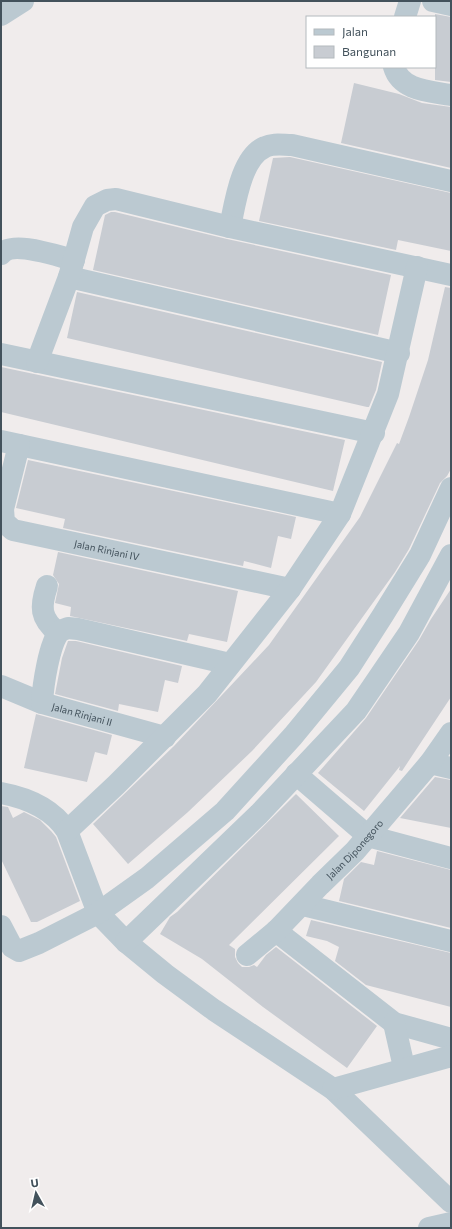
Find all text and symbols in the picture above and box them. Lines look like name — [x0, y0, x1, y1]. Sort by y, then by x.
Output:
legend — [306, 16, 436, 68]
text: Jalan — [342, 24, 368, 39]
text: Bangunan — [342, 44, 396, 58]
street label: Jalan Rinjani IV — [73, 537, 141, 563]
street label: Jalan Rinjani II — [51, 700, 114, 728]
street label: Jalan Diponegoro — [324, 817, 385, 882]
north arrow — [16, 1173, 56, 1213]
text: U — [30, 1176, 39, 1190]

